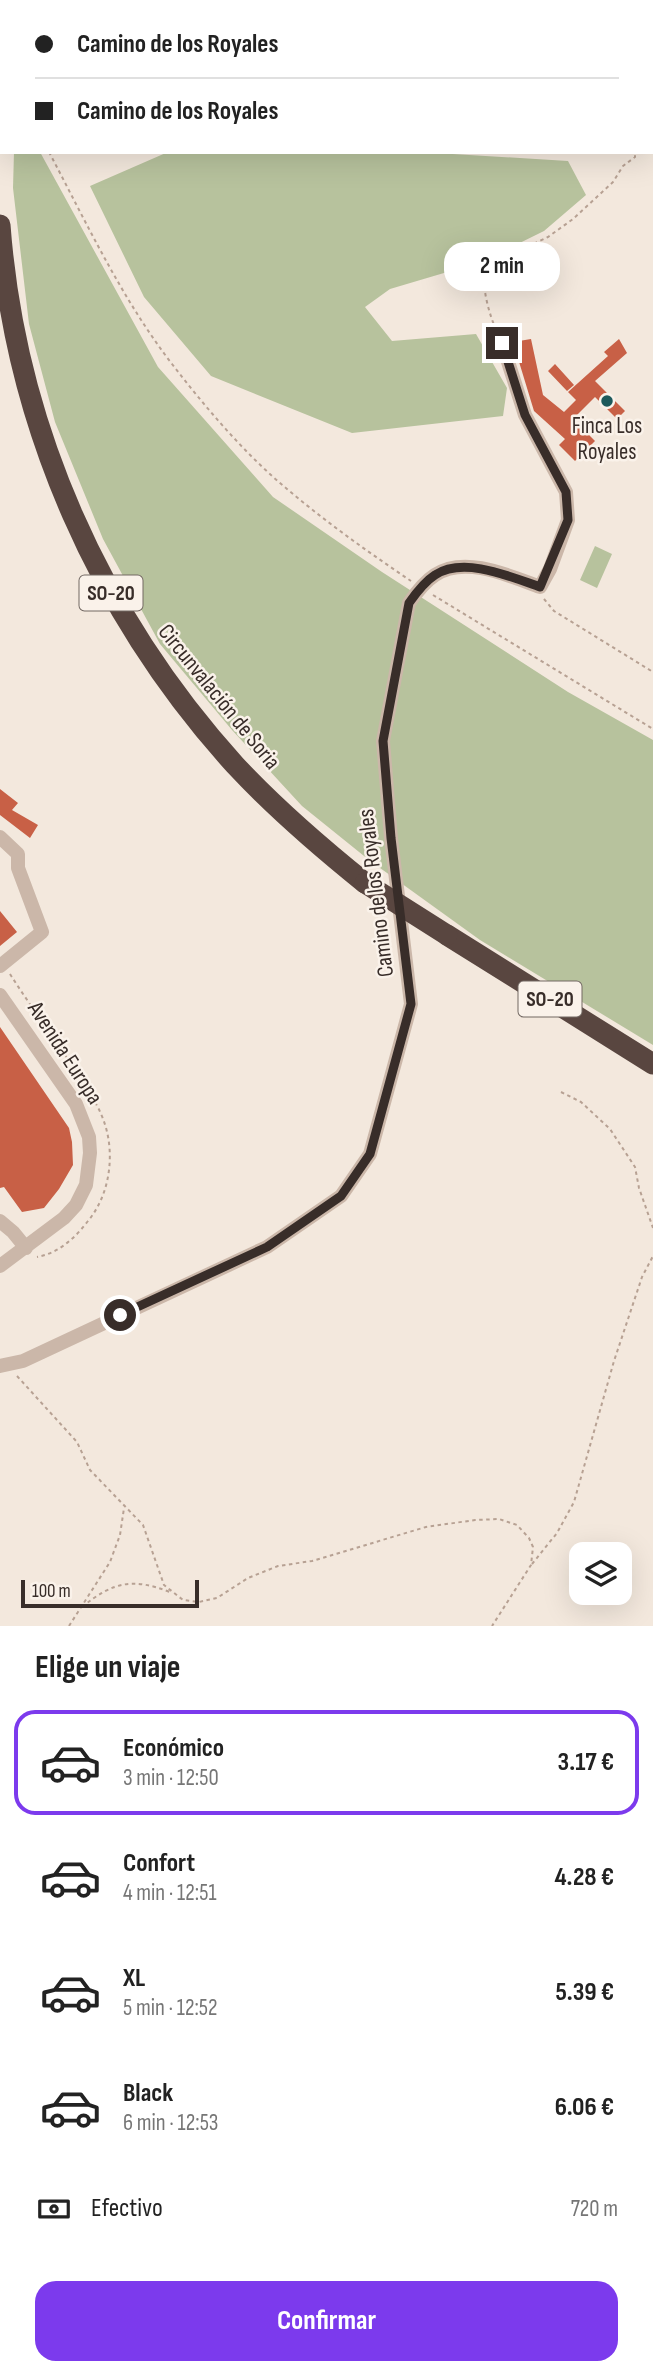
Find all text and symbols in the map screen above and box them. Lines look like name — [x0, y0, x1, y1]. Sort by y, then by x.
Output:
text: Camino de los Royales — [77, 29, 278, 60]
text: Camino de los Royales — [77, 96, 278, 127]
callout: 2 min — [444, 242, 560, 290]
text: 2 min — [480, 252, 524, 280]
route end — [486, 327, 518, 359]
marker: Finca Los Royales — [599, 393, 615, 409]
place label: Finca Los Royales — [572, 412, 642, 466]
road number: SO-20 — [80, 576, 142, 610]
street label: Circunvalación de Soria — [152, 619, 286, 775]
street label: Camino de los Royales — [352, 808, 400, 978]
road number: SO-20 — [518, 982, 582, 1016]
street label: Avenida Europa — [21, 995, 109, 1110]
route start — [104, 1299, 136, 1331]
map controls — [569, 1542, 632, 1605]
button: layers — [569, 1542, 632, 1605]
scale bar — [21, 1577, 200, 1609]
text: 100 m — [32, 1580, 71, 1603]
text: Elige un viaje — [35, 1648, 180, 1687]
icon: car — [39, 1731, 102, 1794]
text: Económico — [123, 1733, 224, 1764]
text: 3.17 € — [558, 1747, 614, 1778]
text: 3 min · 12:50 — [123, 1764, 219, 1792]
icon: car — [39, 1846, 102, 1909]
text: Confort — [123, 1848, 195, 1879]
text: 4.28 € — [554, 1862, 614, 1893]
text: 4 min · 12:51 — [123, 1879, 216, 1907]
icon: car — [39, 1961, 102, 2024]
text: XL — [123, 1963, 145, 1994]
text: 5.39 € — [555, 1977, 614, 2008]
text: 5 min · 12:52 — [123, 1994, 217, 2022]
icon: car — [39, 2076, 102, 2139]
text: Black — [123, 2078, 173, 2109]
text: 6.06 € — [555, 2092, 614, 2123]
text: 6 min · 12:53 — [123, 2109, 219, 2137]
icon: cash — [35, 2190, 73, 2228]
text: Efectivo — [91, 2193, 163, 2224]
text: 720 m — [571, 2195, 618, 2223]
button: Confirmar — [35, 2281, 618, 2361]

